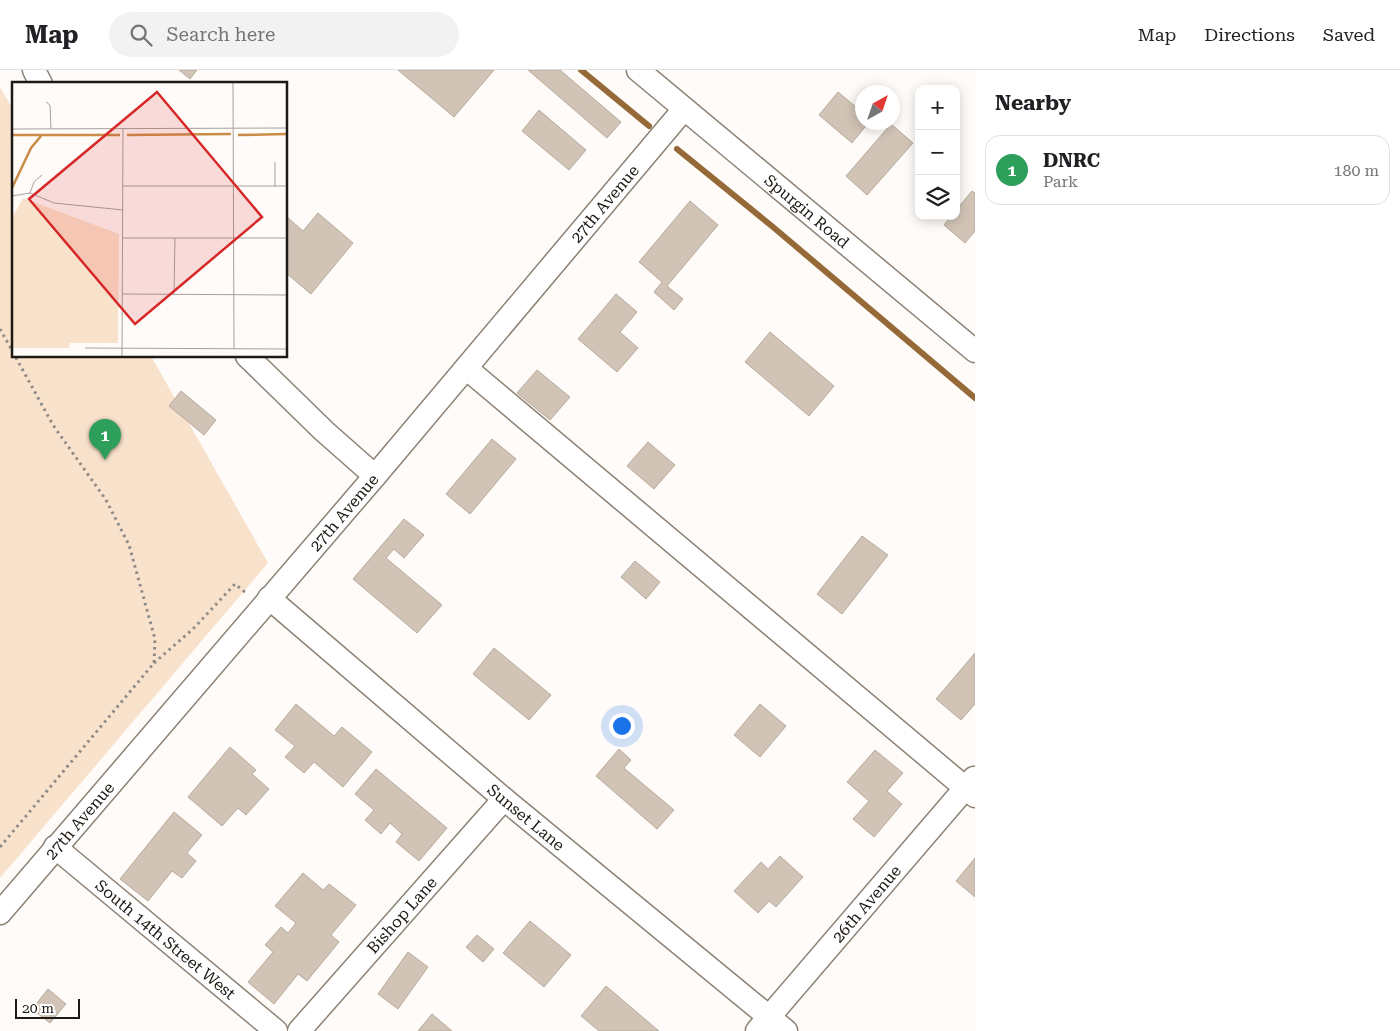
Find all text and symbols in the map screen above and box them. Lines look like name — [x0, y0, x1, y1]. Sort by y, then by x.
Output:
search box — [109, 12, 459, 57]
text: Map — [25, 21, 79, 49]
icon: search — [127, 21, 155, 49]
text: Search here — [167, 23, 275, 46]
text: Map — [1138, 24, 1176, 45]
text: Directions — [1204, 24, 1295, 45]
text: Saved — [1323, 24, 1375, 45]
inset map — [12, 82, 288, 358]
north arrow — [855, 85, 900, 130]
map controls — [915, 85, 960, 220]
button: + — [915, 85, 960, 130]
text: Nearby — [995, 91, 1071, 115]
button: − — [915, 130, 960, 175]
text: DNRC — [1043, 149, 1100, 172]
street label: 27th Avenue — [567, 161, 643, 247]
text: 1 — [1008, 161, 1016, 180]
text: 180 m — [1333, 161, 1379, 180]
street label: Spurgin Road — [760, 170, 853, 252]
text: Park — [1043, 172, 1078, 191]
button: layers — [915, 175, 960, 220]
pin: 1 — [89, 419, 121, 460]
street label: 27th Avenue — [306, 470, 383, 555]
your location — [609, 713, 635, 739]
street label: 27th Avenue — [41, 778, 118, 863]
street label: Sunset Lane — [483, 780, 569, 855]
street label: 26th Avenue — [828, 861, 905, 946]
street label: Bishop Lane — [363, 873, 441, 957]
street label: South 14th Street West — [91, 876, 239, 1003]
scale bar — [15, 996, 80, 1019]
text: 20 m — [22, 1000, 54, 1016]

